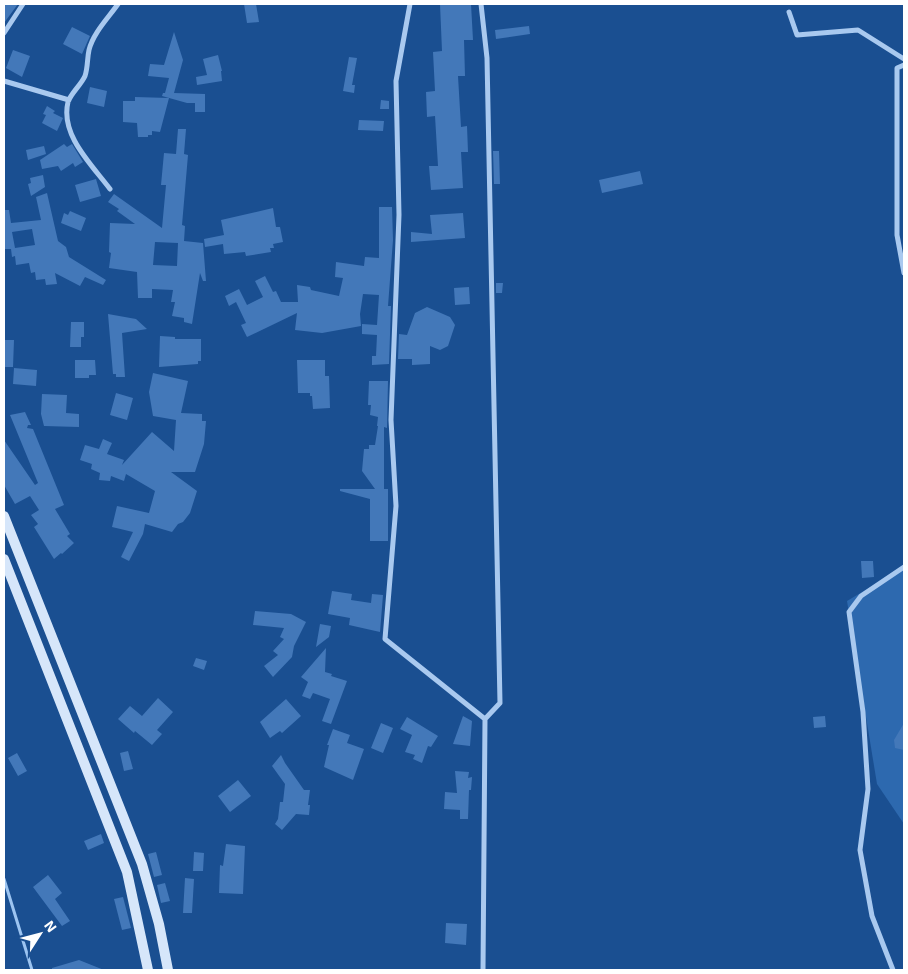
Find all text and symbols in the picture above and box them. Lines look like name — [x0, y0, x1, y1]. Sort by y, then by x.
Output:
north arrow — [15, 909, 65, 959]
text: N — [41, 917, 61, 935]

